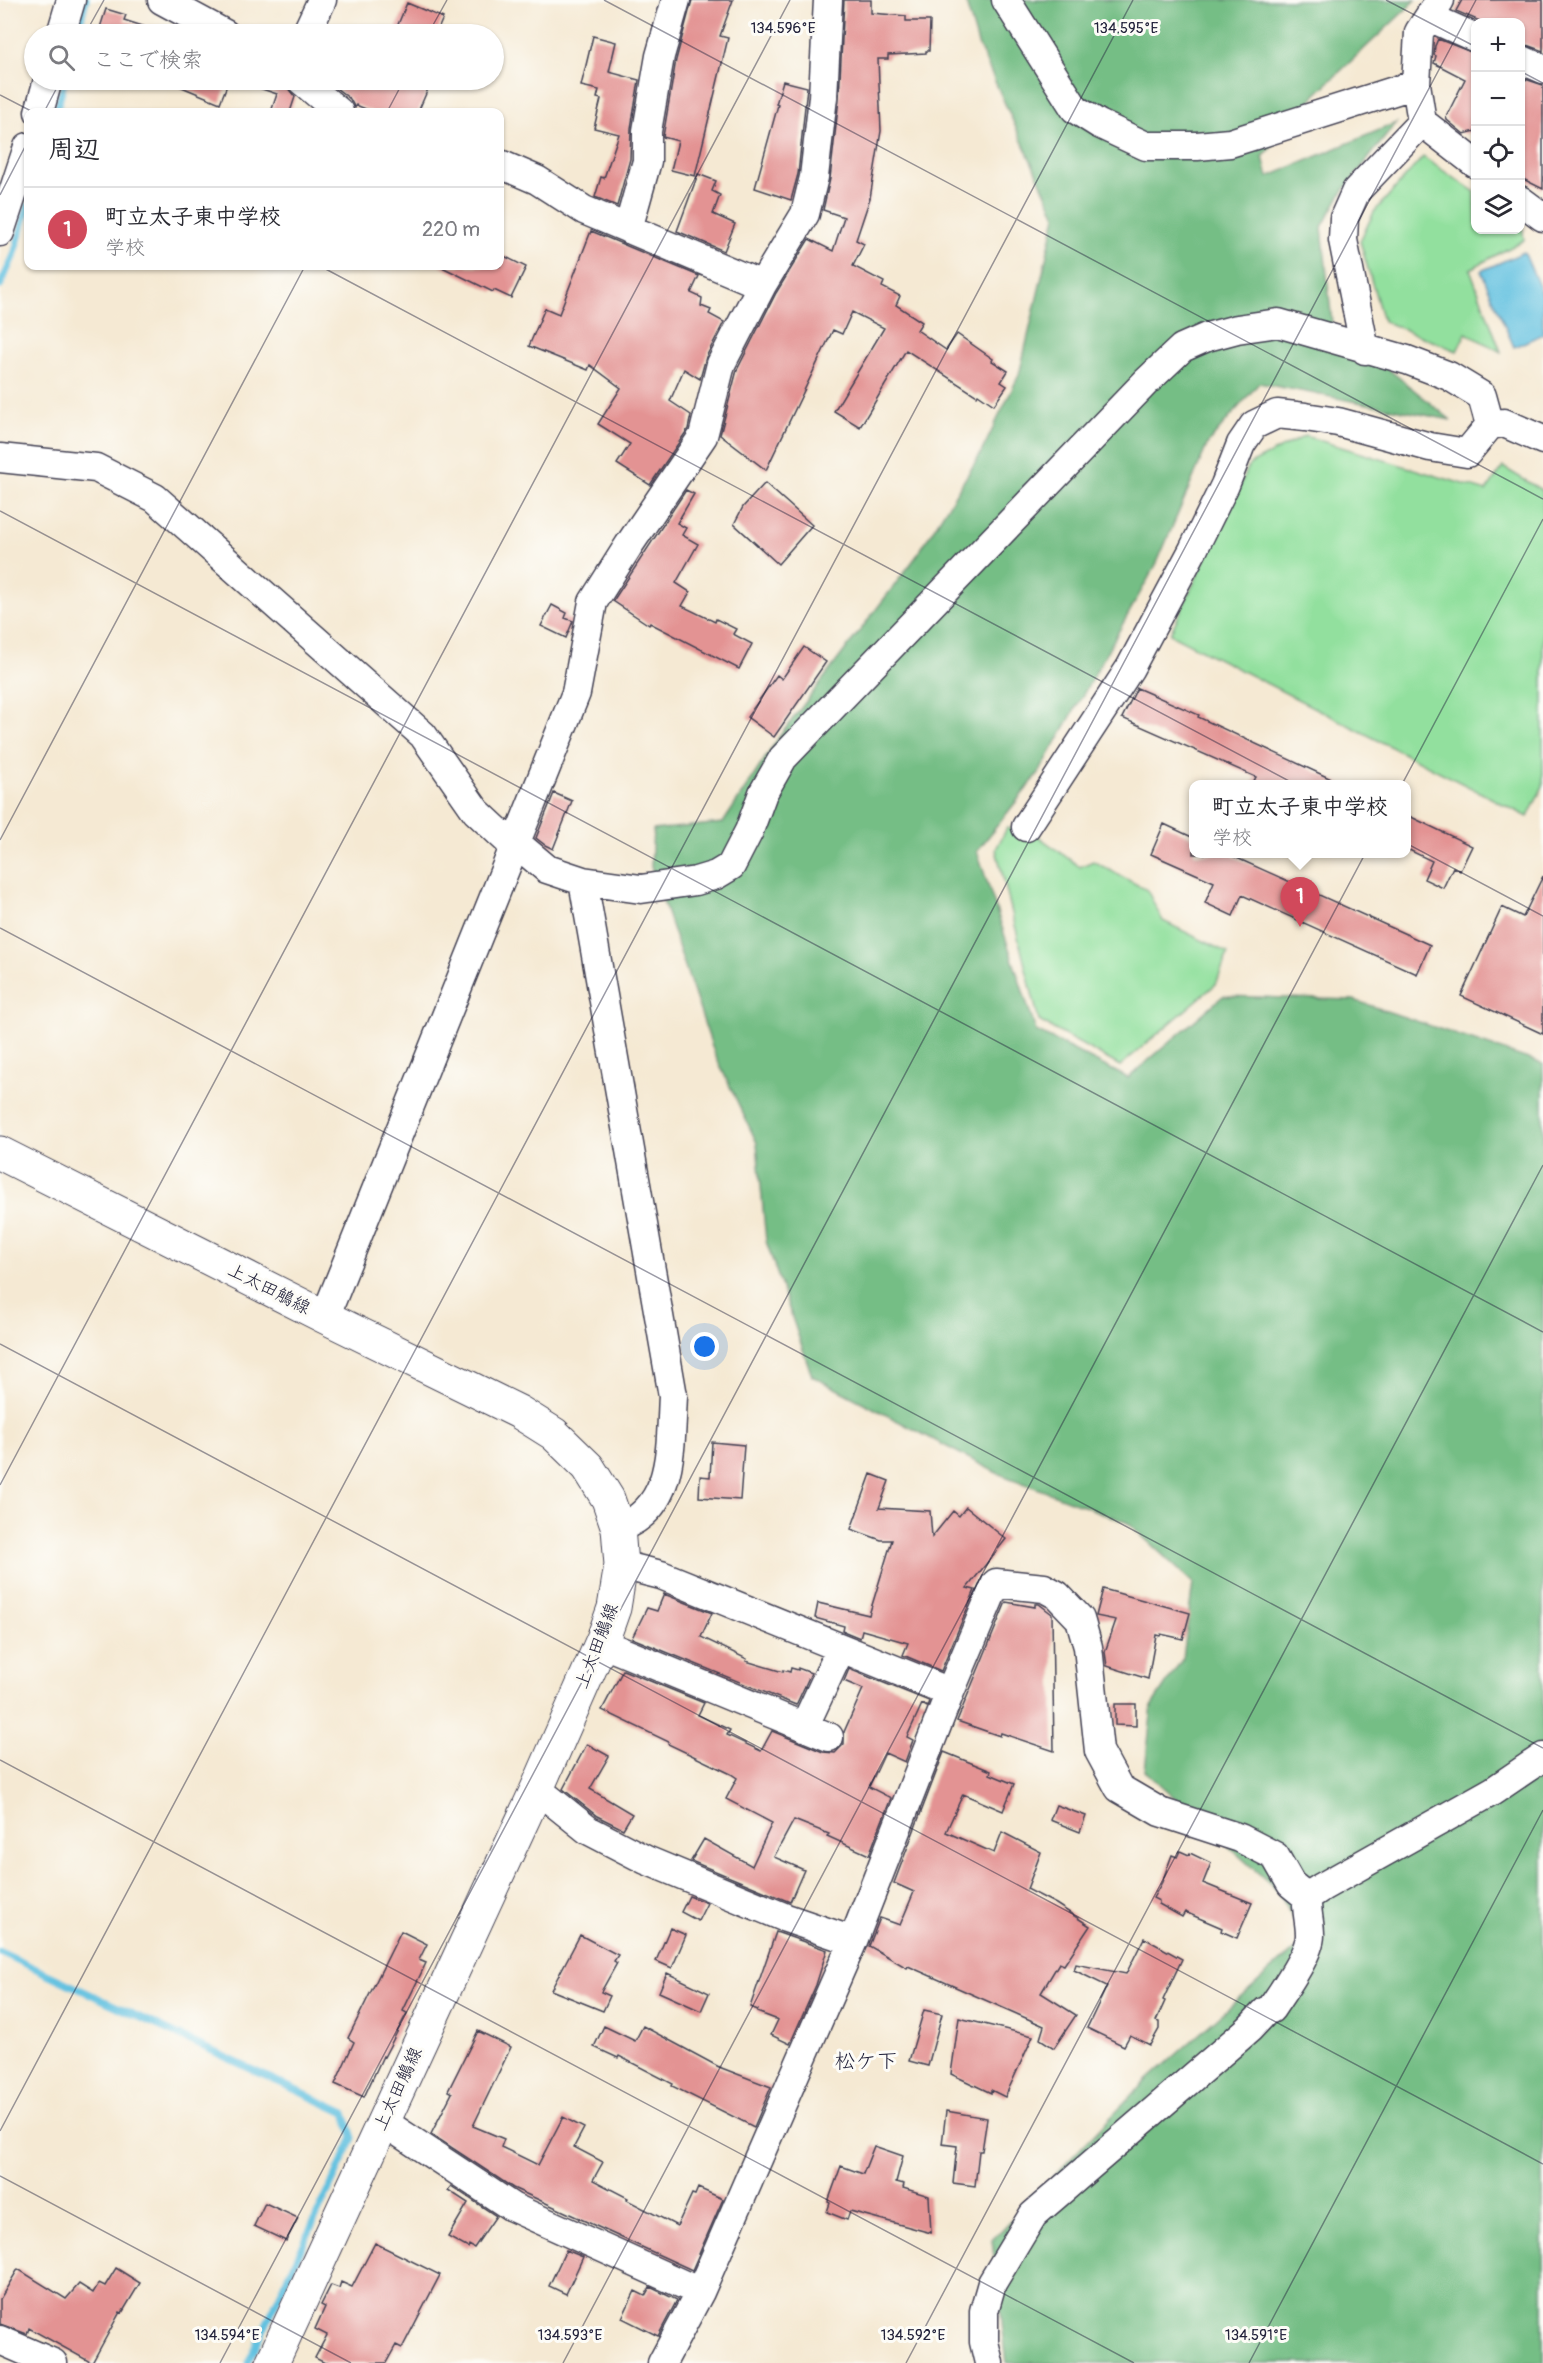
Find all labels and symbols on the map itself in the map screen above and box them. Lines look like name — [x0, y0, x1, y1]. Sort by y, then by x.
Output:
text: 134.596°E — [750, 19, 816, 38]
text: 134.595°E — [1094, 19, 1158, 38]
pin: 1 — [1280, 878, 1320, 927]
street label: 上太田鵤線 — [224, 1258, 314, 1320]
your location — [690, 1332, 719, 1361]
street label: 上太田鵤線 — [570, 1600, 624, 1692]
street label: 上太田鵤線 — [369, 2043, 427, 2135]
district label: 松ケ下 — [835, 2048, 898, 2075]
text: 134.594°E — [194, 2326, 260, 2345]
text: 134.593°E — [538, 2326, 603, 2345]
text: 134.592°E — [881, 2326, 946, 2345]
text: 134.591°E — [1225, 2326, 1287, 2345]

